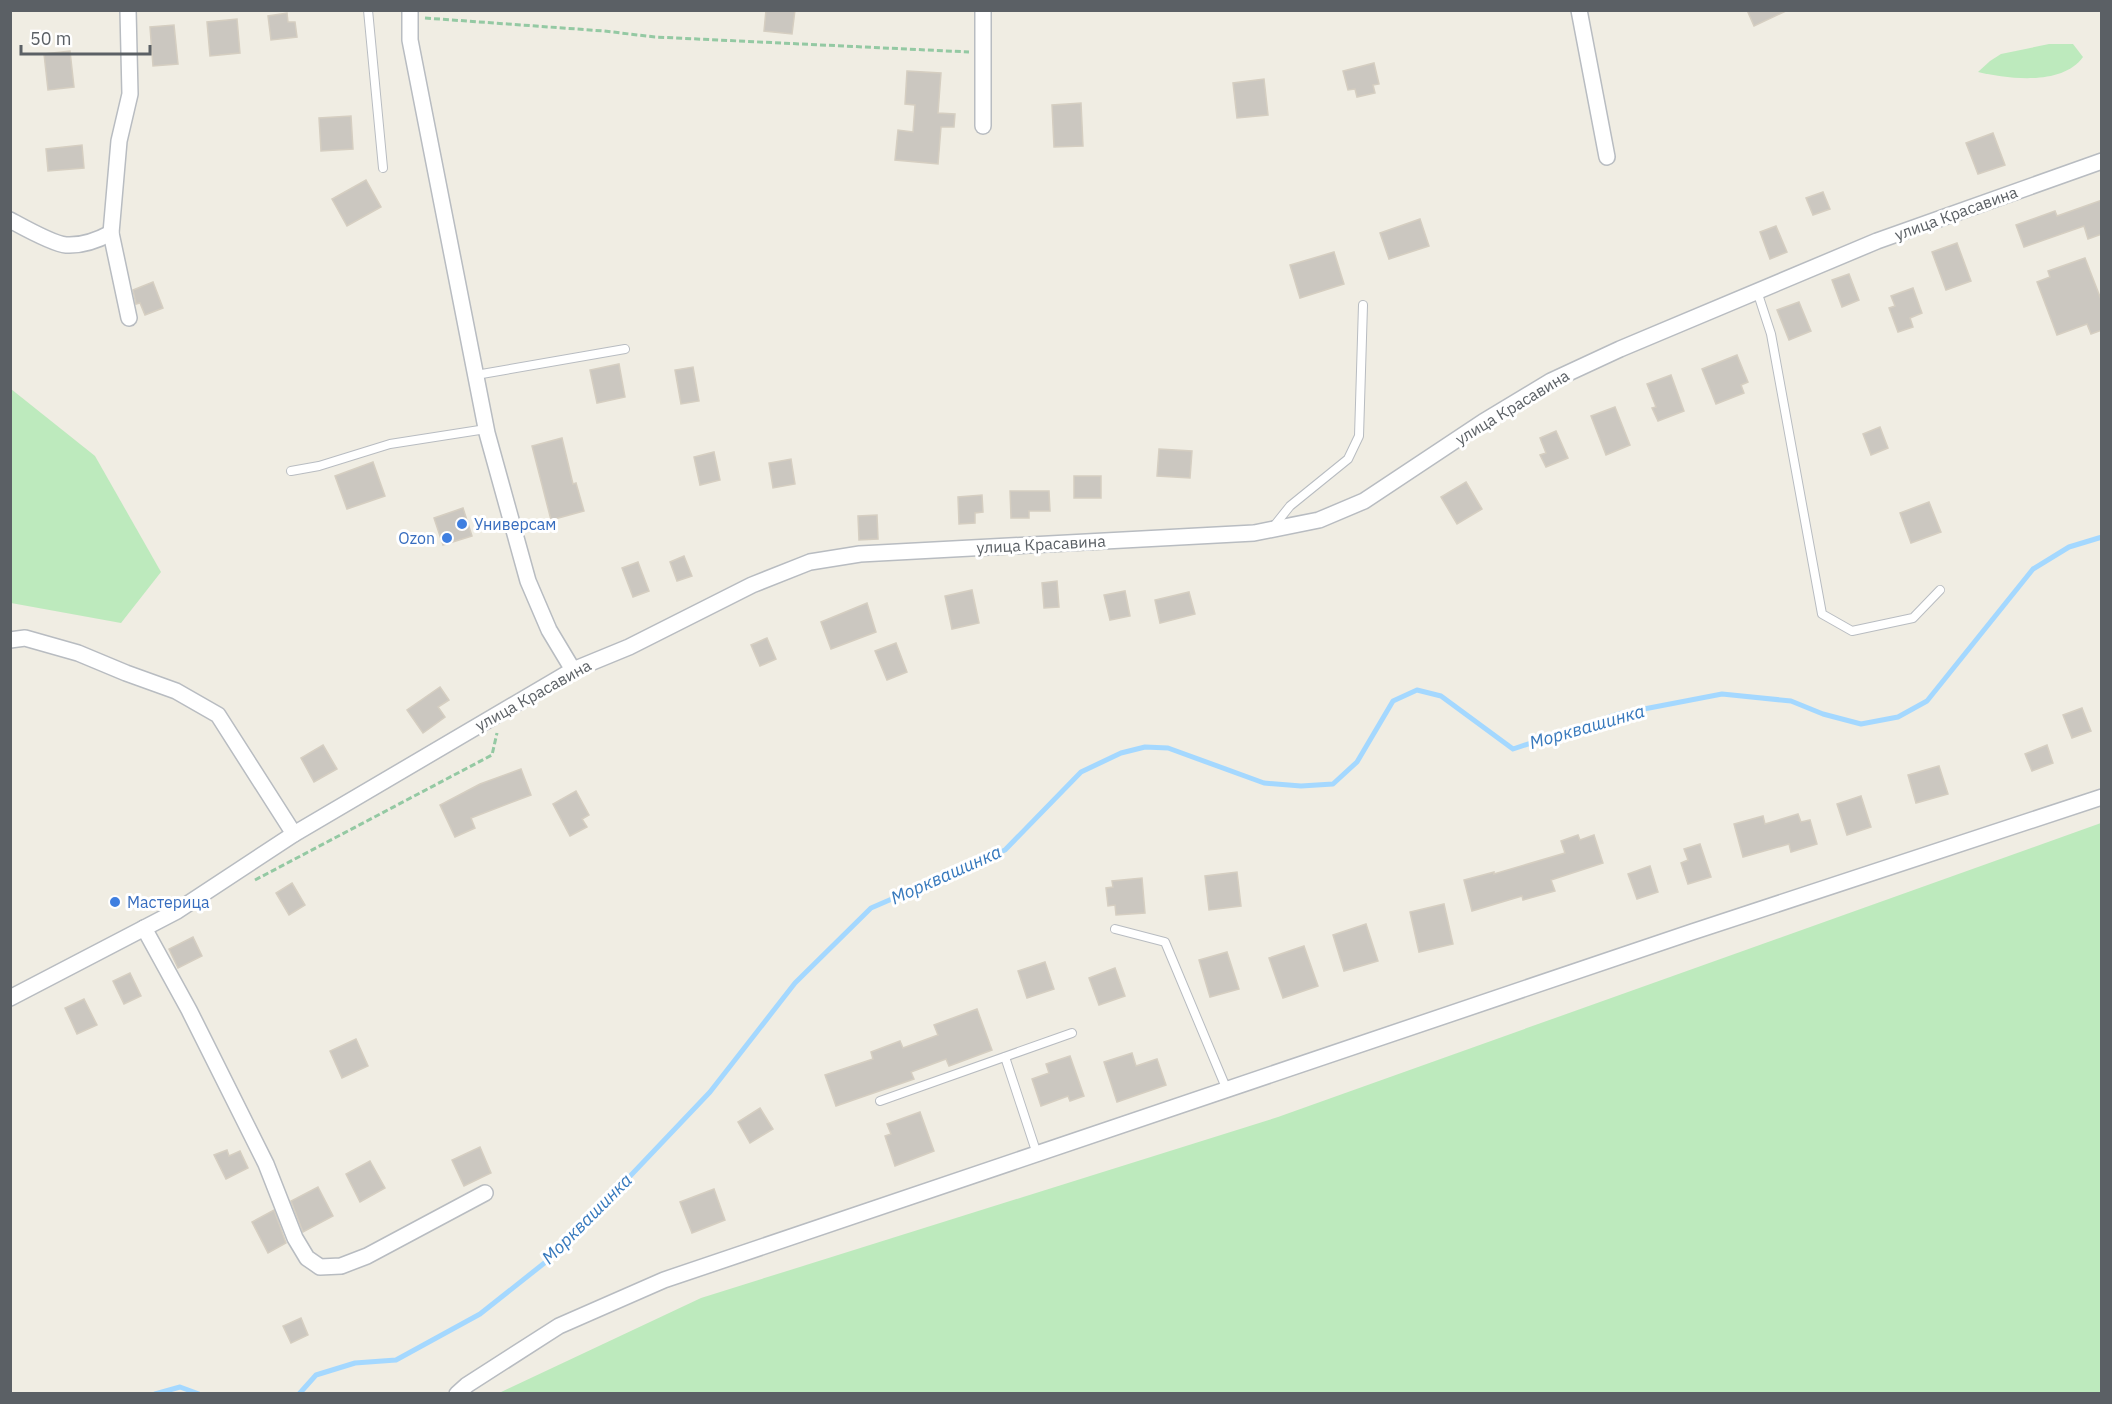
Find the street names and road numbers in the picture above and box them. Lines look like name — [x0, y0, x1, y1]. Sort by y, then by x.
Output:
street label: улица Красавина — [1892, 181, 2021, 245]
street label: улица Красавина — [1451, 365, 1573, 449]
street label: улица Красавина — [976, 531, 1107, 557]
street label: улица Красавина — [472, 655, 595, 735]

